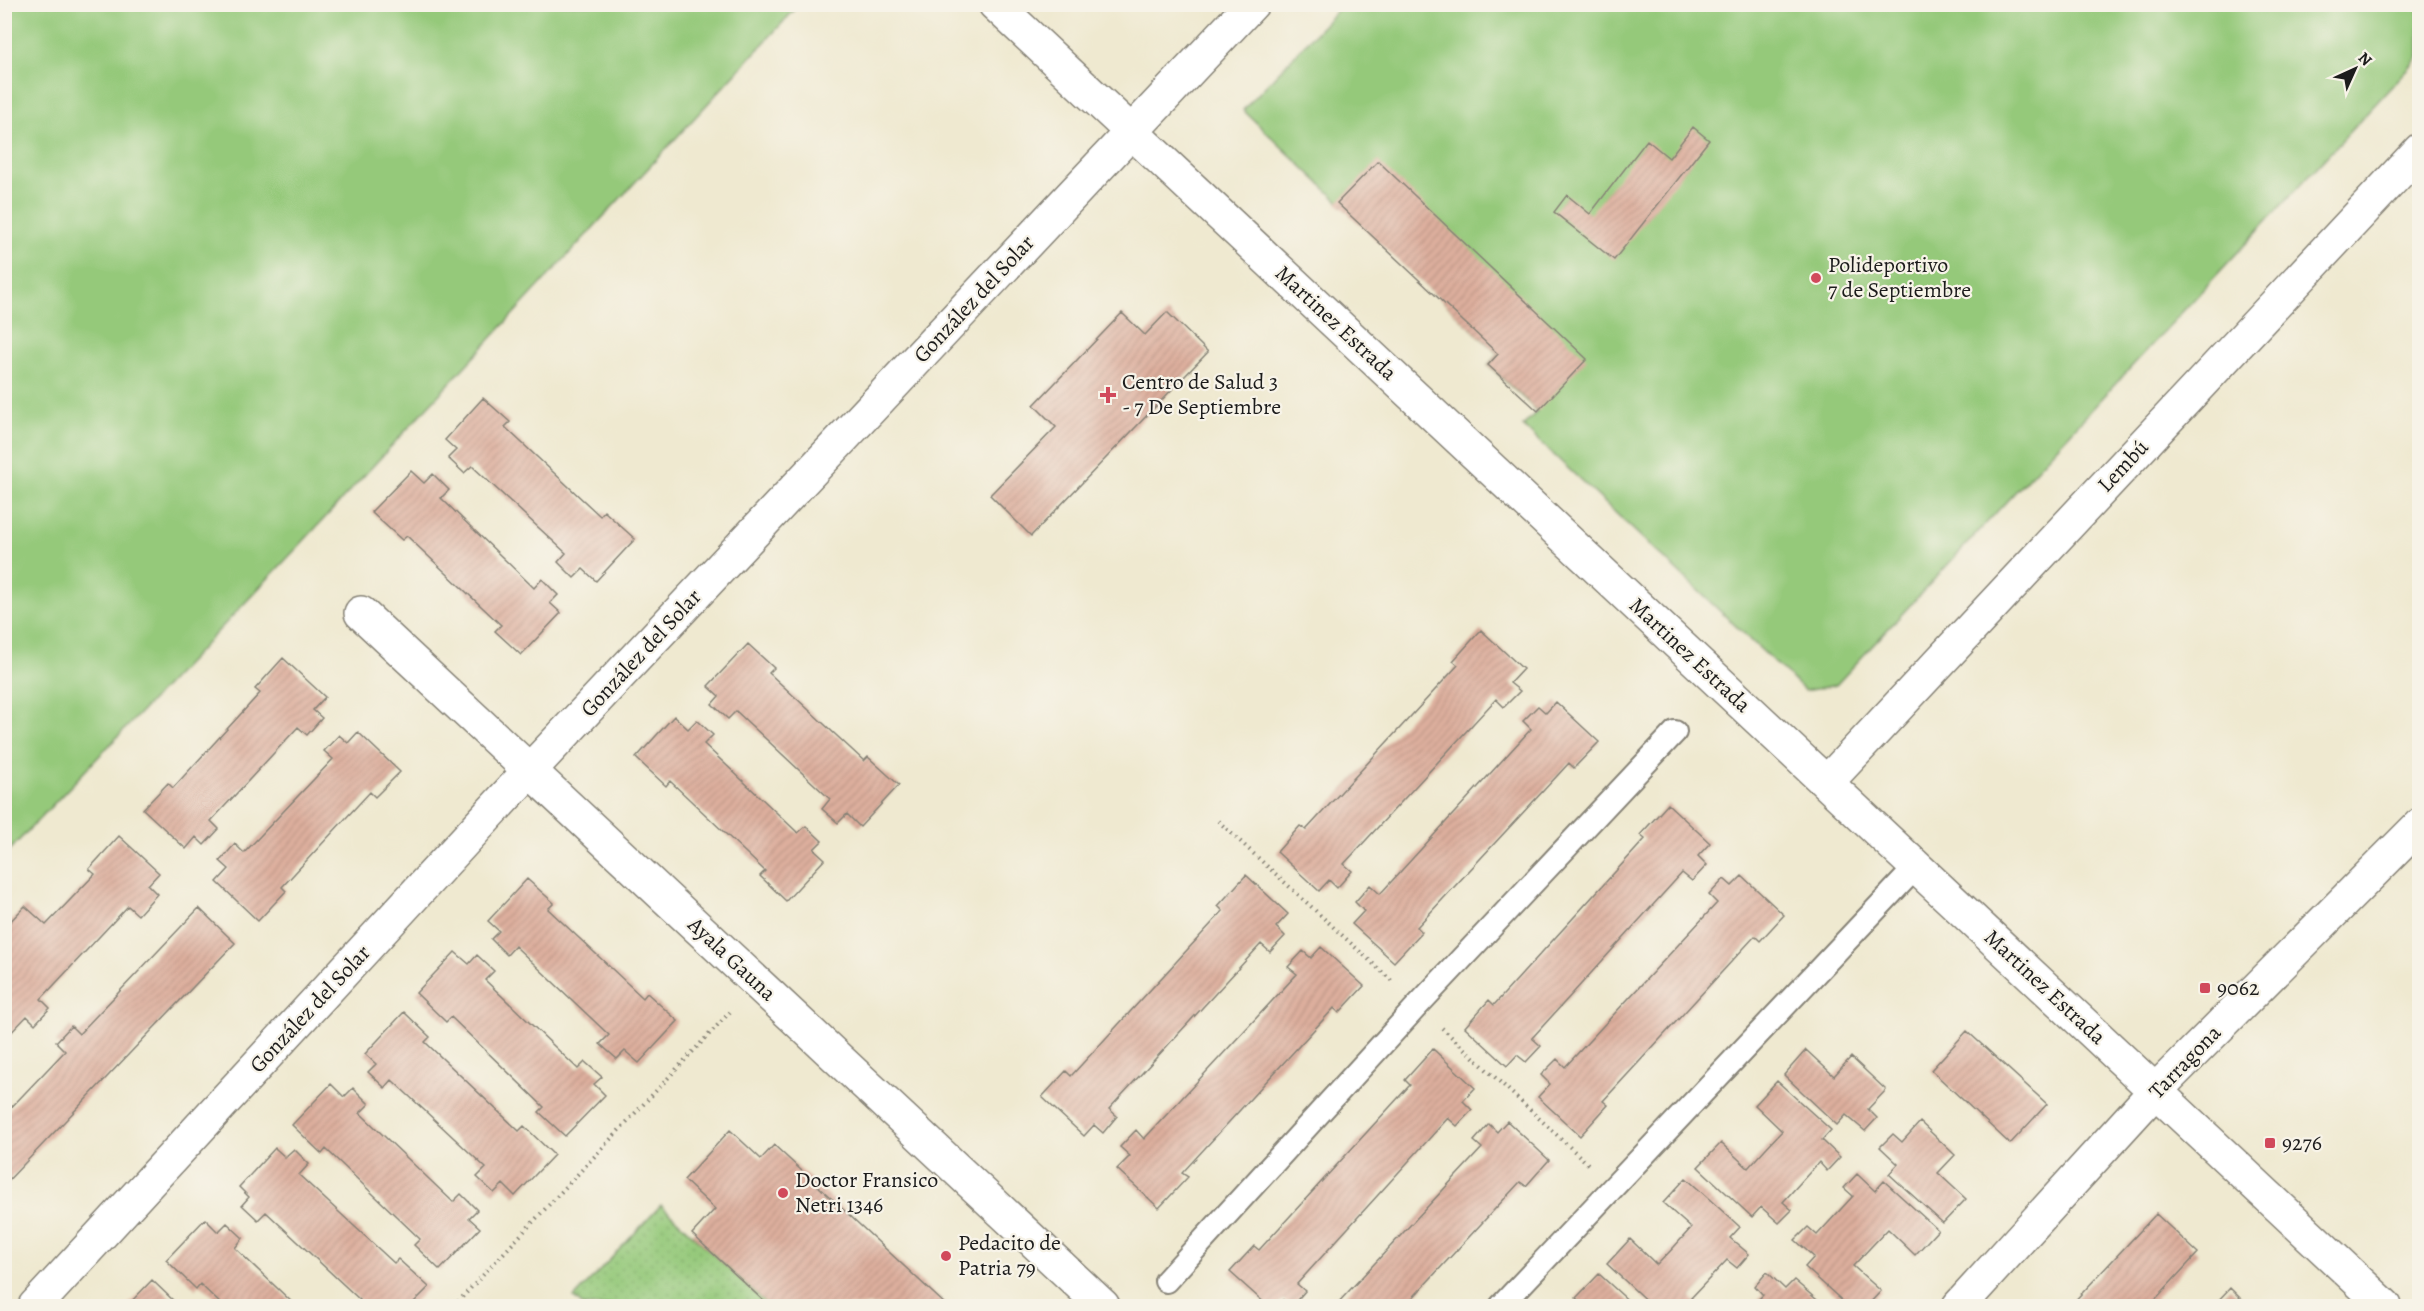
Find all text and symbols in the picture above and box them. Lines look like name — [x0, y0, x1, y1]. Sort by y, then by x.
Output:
north arrow — [2325, 39, 2385, 99]
text: N — [2353, 47, 2377, 71]
street label: González del Solar — [907, 228, 1041, 370]
place label: Polideportivo 7 de Septiembre — [1828, 250, 1971, 305]
street label: Martinez Estrada — [1269, 259, 1404, 388]
marker: Polideportivo 7 de Septiembre — [1809, 271, 1823, 285]
place label: Centro de Salud 3 - 7 De Septiembre — [1122, 367, 1281, 422]
marker: Centro de Salud 3 - 7 De Septiembre — [1099, 386, 1117, 404]
street label: Lembú — [2091, 433, 2155, 499]
street label: González del Solar — [574, 582, 708, 724]
street label: Martinez Estrada — [1623, 591, 1758, 720]
street label: Ayala Gauna — [680, 909, 783, 1008]
street label: Martinez Estrada — [1978, 923, 2113, 1052]
street label: González del Solar — [243, 938, 377, 1080]
place label: 9062 — [2217, 973, 2259, 1003]
marker: 9062 — [2198, 981, 2212, 995]
street label: Tarragona — [2142, 1018, 2228, 1106]
place label: 9276 — [2282, 1128, 2322, 1158]
marker: 9276 — [2263, 1136, 2277, 1150]
place label: Doctor Fransico Netri 1346 — [795, 1165, 938, 1220]
marker: Doctor Fransico Netri 1346 — [776, 1186, 790, 1200]
place label: Pedacito de Patria 79 — [958, 1228, 1061, 1283]
marker: Pedacito de Patria 79 — [939, 1249, 953, 1263]

